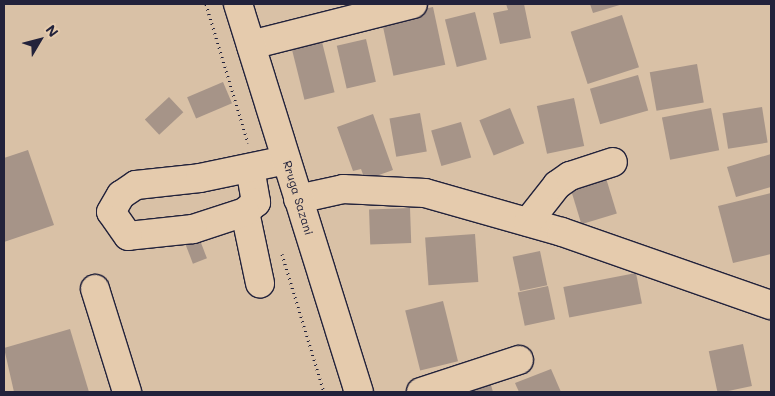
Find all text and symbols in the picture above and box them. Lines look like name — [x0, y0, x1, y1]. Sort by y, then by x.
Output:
north arrow — [15, 15, 65, 65]
text: N — [42, 21, 63, 41]
street label: Rruga Sazani — [280, 159, 316, 237]

